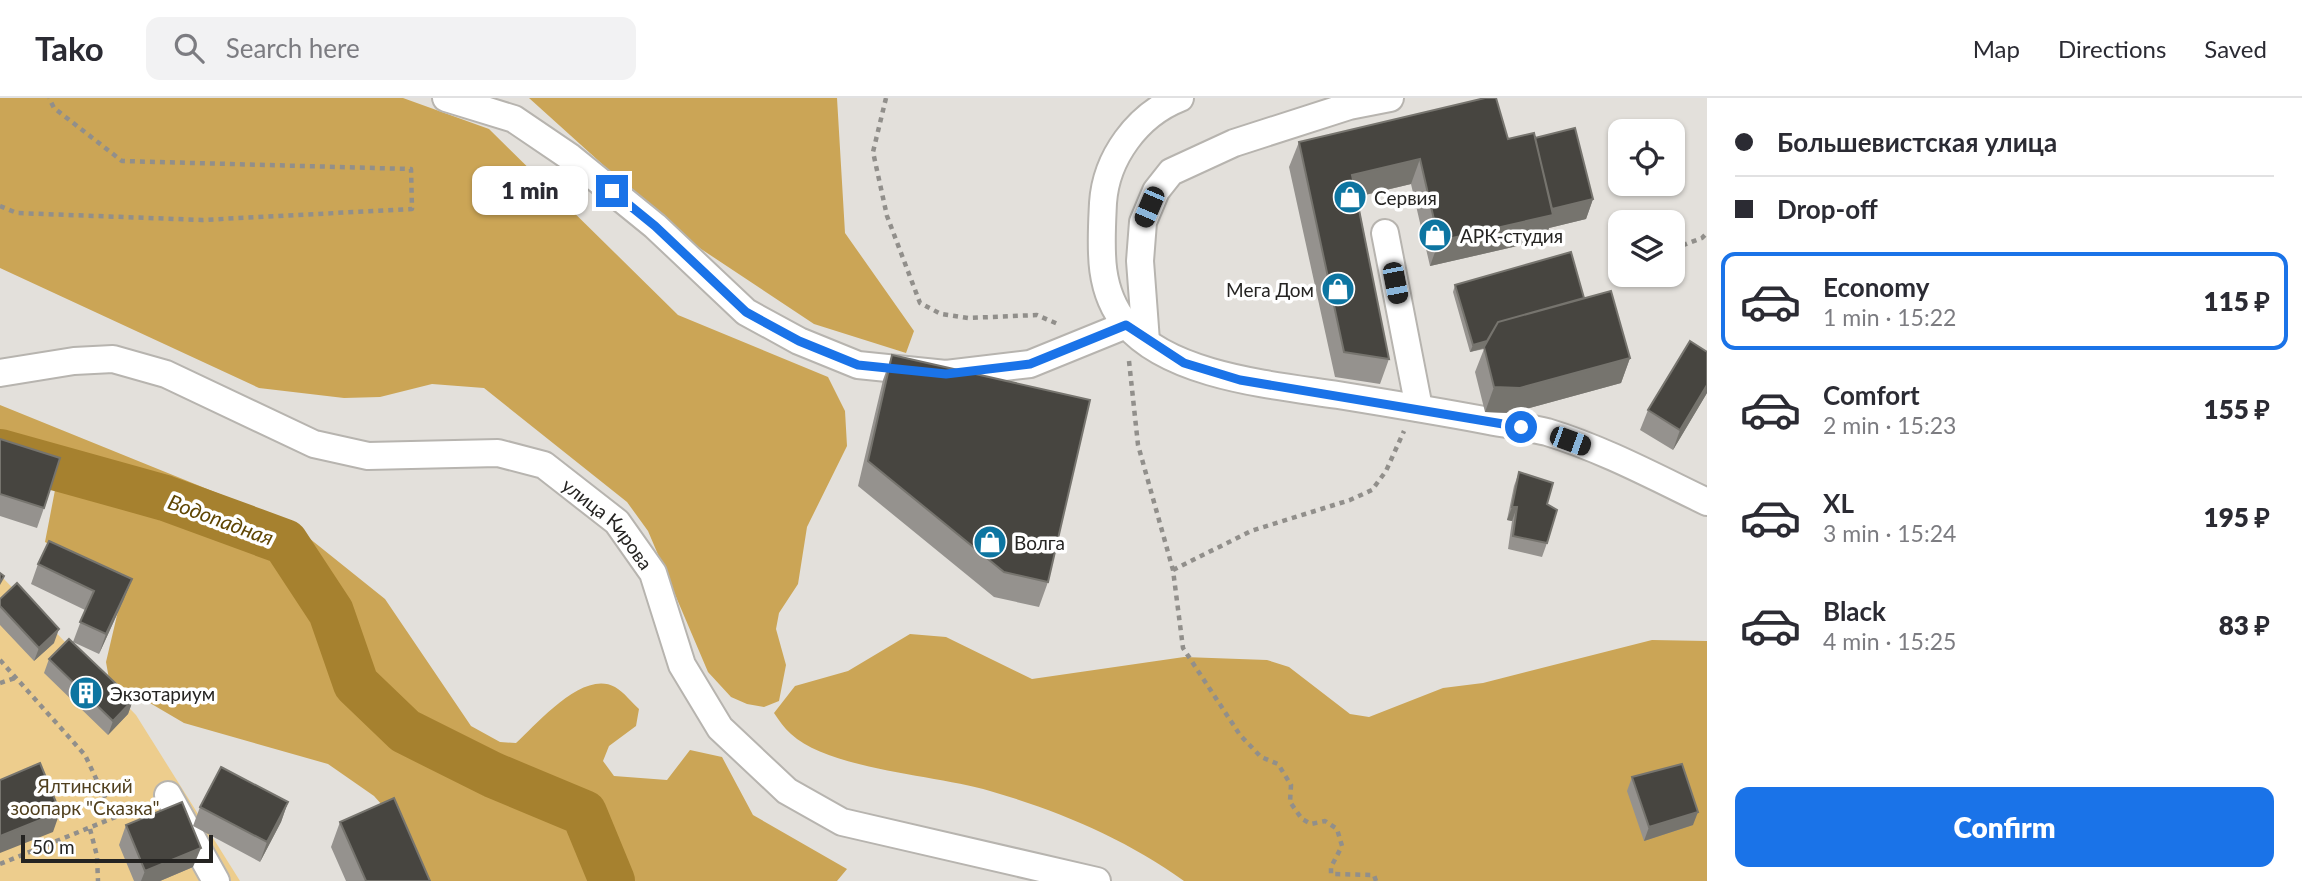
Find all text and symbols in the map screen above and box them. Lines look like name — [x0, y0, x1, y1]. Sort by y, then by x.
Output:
search box — [146, 17, 636, 80]
text: Tako — [35, 28, 104, 68]
icon: search — [170, 29, 208, 67]
text: Search here — [226, 32, 360, 64]
text: Map — [1973, 34, 2020, 63]
text: Directions — [2058, 34, 2166, 63]
text: Saved — [2204, 34, 2267, 63]
map controls — [1608, 119, 1685, 287]
button: locate — [1608, 119, 1685, 196]
text: Большевистская улица — [1777, 126, 2057, 158]
callout: 1 min — [472, 166, 588, 216]
route end — [596, 175, 628, 207]
text: 1 min — [501, 176, 559, 204]
shop icon: Сервия — [1331, 178, 1369, 216]
car — [1132, 184, 1167, 230]
place label: Сервия — [1374, 186, 1437, 209]
text: Drop-off — [1777, 193, 1878, 225]
button: layers — [1608, 210, 1685, 287]
shop icon: АРК-студия — [1416, 216, 1454, 254]
place label: АРК-студия — [1460, 224, 1563, 247]
car — [1381, 260, 1410, 306]
shop icon: Мега Дом — [1319, 270, 1357, 308]
icon: car — [1739, 270, 1802, 333]
text: Economy — [1823, 271, 1929, 303]
place label: Мега Дом — [1226, 278, 1314, 301]
text: 115 ₽ — [2204, 285, 2270, 317]
text: 1 min · 15:22 — [1823, 303, 1956, 331]
icon: car — [1739, 378, 1802, 441]
text: Comfort — [1823, 379, 1920, 411]
text: 155 ₽ — [2204, 393, 2270, 425]
route start — [1505, 411, 1537, 443]
text: 2 min · 15:23 — [1823, 411, 1956, 439]
car — [1547, 424, 1594, 458]
street label: улица Кирова — [558, 473, 658, 574]
icon: car — [1739, 486, 1802, 549]
text: XL — [1823, 487, 1854, 519]
water label: Водопадная — [165, 488, 277, 550]
text: 195 ₽ — [2204, 501, 2270, 533]
text: 3 min · 15:24 — [1823, 519, 1956, 547]
shop icon: Волга — [971, 523, 1009, 561]
place label: Волга — [1014, 531, 1065, 554]
icon: car — [1739, 594, 1802, 657]
text: Black — [1823, 595, 1886, 627]
text: 83 ₽ — [2219, 609, 2270, 641]
text: 4 min · 15:25 — [1823, 627, 1956, 655]
building icon: Экзотариум — [67, 674, 105, 712]
place label: Экзотариум — [110, 682, 215, 705]
park label: Ялтинский зоопарк "Сказка" — [10, 774, 160, 819]
button: Confirm — [1735, 787, 2274, 867]
scale bar — [21, 832, 214, 864]
text: 50 m — [32, 835, 75, 858]

